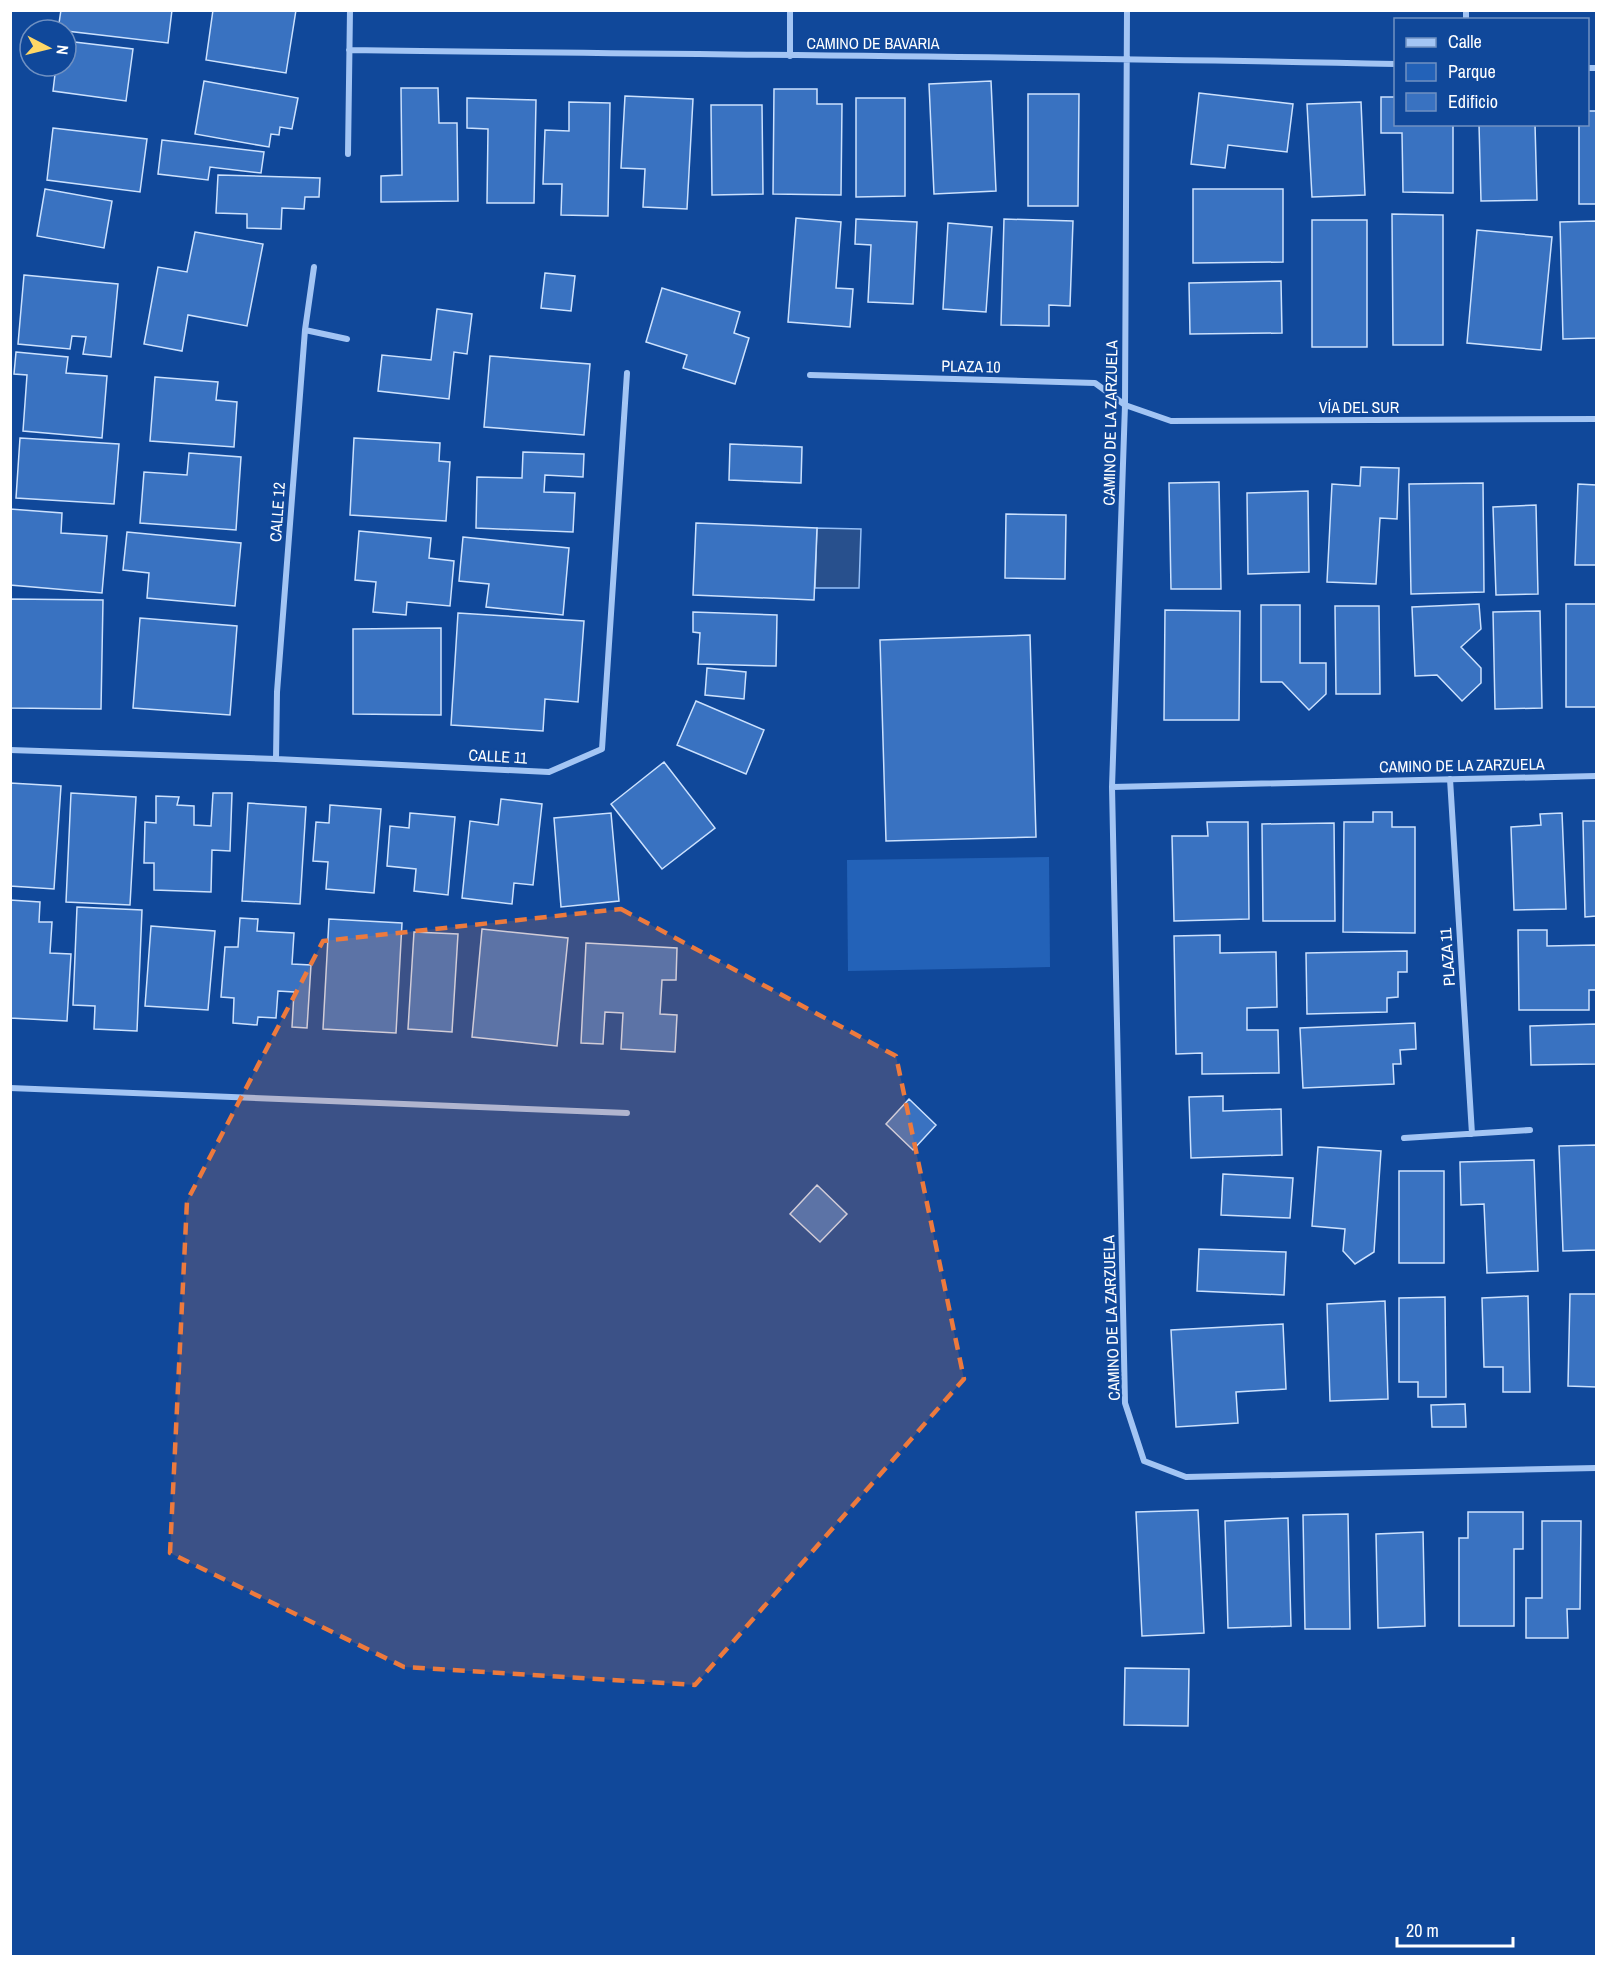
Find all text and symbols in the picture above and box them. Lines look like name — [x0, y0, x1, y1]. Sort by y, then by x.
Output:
north arrow — [18, 18, 78, 78]
legend — [1394, 18, 1589, 126]
text: Calle — [1448, 29, 1482, 54]
street label: CAMINO DE BAVARIA — [807, 32, 940, 54]
text: N — [51, 44, 74, 56]
text: Parque — [1448, 59, 1496, 84]
text: Edificio — [1448, 89, 1498, 114]
street label: CAMINO DE LA ZARZUELA — [1098, 340, 1122, 506]
street label: PLAZA 10 — [941, 354, 1001, 378]
street label: VÍA DEL SUR — [1319, 396, 1400, 418]
street label: CALLE 12 — [264, 481, 290, 543]
street label: CALLE 11 — [468, 743, 529, 769]
street label: CAMINO DE LA ZARZUELA — [1379, 753, 1545, 777]
street label: PLAZA 11 — [1434, 927, 1460, 987]
street label: CAMINO DE LA ZARZUELA — [1097, 1235, 1125, 1401]
scale bar — [1397, 1910, 1512, 1948]
text: 20 m — [1406, 1918, 1439, 1943]

